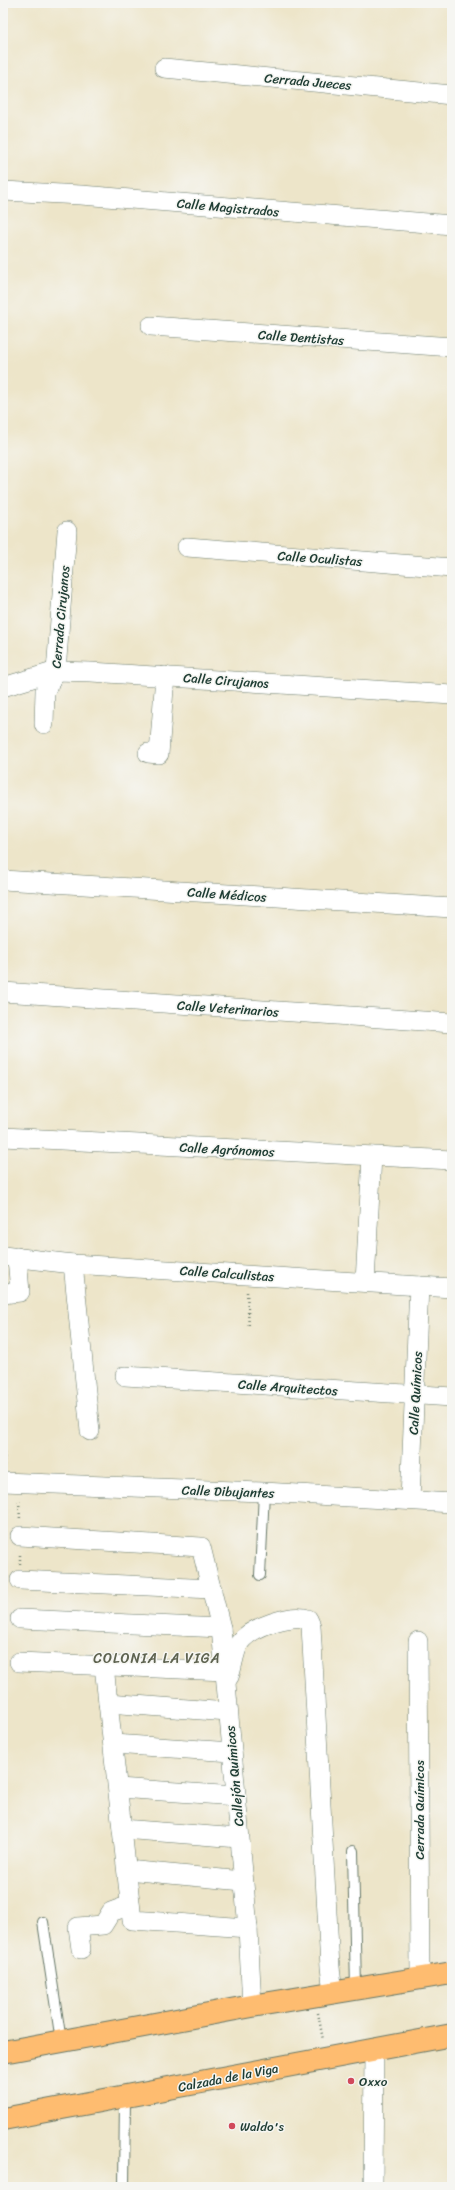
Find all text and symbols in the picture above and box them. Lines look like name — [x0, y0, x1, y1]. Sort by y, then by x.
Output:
street label: Cerrada Jueces — [264, 66, 352, 97]
street label: Calle Magistrados — [176, 192, 280, 223]
street label: Calle Dentistas — [257, 323, 346, 352]
street label: Calle Oculistas — [277, 544, 364, 573]
street label: Cerrada Cirujanos — [45, 564, 77, 669]
street label: Calle Cirujanos — [182, 666, 270, 695]
street label: Calle Médicos — [187, 880, 267, 909]
street label: Calle Veterinarios — [176, 993, 281, 1024]
street label: Calle Agrónomos — [179, 1136, 276, 1164]
street label: Calle Calculistas — [179, 1259, 275, 1288]
street label: Calle Químicos — [402, 1351, 429, 1435]
street label: Calle Arquitectos — [237, 1373, 339, 1402]
street label: Calle Dibujantes — [181, 1478, 276, 1505]
district label: COLONIA LA VIGA — [93, 1646, 221, 1671]
street label: Callejón Químicos — [219, 1724, 250, 1827]
street label: Cerrada Químicos — [408, 1760, 431, 1860]
street label: Calzada de la Viga — [176, 2056, 281, 2099]
place label: Oxxo — [359, 2070, 388, 2093]
marker: Oxxo — [346, 2076, 356, 2086]
place label: Waldo's — [240, 2115, 285, 2138]
marker: Waldo's — [227, 2121, 237, 2131]

